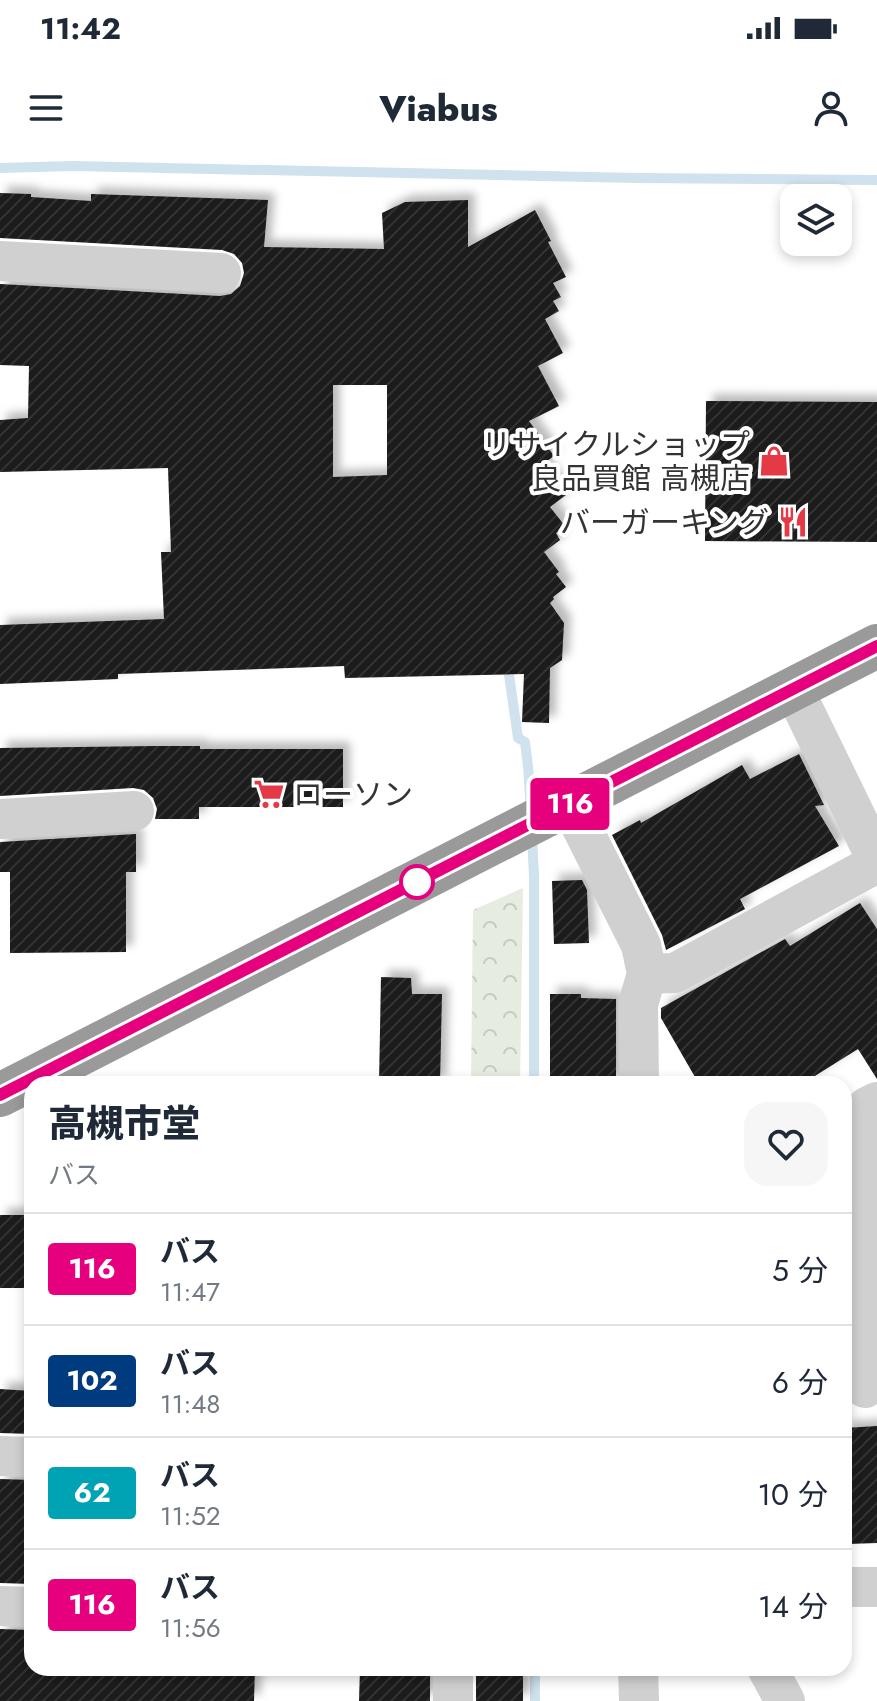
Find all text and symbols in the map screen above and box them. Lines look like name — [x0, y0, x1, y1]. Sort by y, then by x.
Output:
text: 11:42 — [40, 7, 121, 50]
text: Viabus — [379, 82, 498, 134]
icon: menu — [24, 86, 68, 130]
icon: person — [809, 86, 853, 130]
map controls — [780, 184, 852, 256]
button: layers — [780, 184, 852, 256]
place label: リサイクルショップ 良品買館 高槻店 — [482, 423, 750, 500]
shop icon: リサイクルショップ 良品買館 高槻店 — [757, 444, 791, 478]
place label: バーガーキング — [560, 501, 769, 544]
restaurant icon: バーガーキング — [776, 505, 810, 539]
place label: ローソン — [293, 773, 413, 816]
supermarket icon: ローソン — [252, 777, 286, 811]
line badge: 116 — [524, 778, 616, 830]
text: 116 — [546, 783, 594, 824]
unlabelled marker — [400, 865, 434, 899]
text: 高槻市堂 — [48, 1096, 200, 1151]
button: heart — [744, 1102, 828, 1186]
text: バス — [48, 1156, 100, 1194]
text: バス — [160, 1230, 220, 1273]
text: 116 — [68, 1248, 116, 1289]
text: 5 分 — [772, 1249, 828, 1292]
text: 11:47 — [160, 1273, 220, 1311]
text: バス — [160, 1342, 220, 1385]
text: 102 — [66, 1360, 118, 1401]
text: 6 分 — [772, 1361, 828, 1404]
text: 11:48 — [160, 1385, 221, 1423]
text: バス — [160, 1454, 220, 1497]
text: 62 — [73, 1472, 111, 1513]
text: 10 分 — [758, 1473, 828, 1516]
text: 11:52 — [160, 1497, 221, 1535]
text: バス — [160, 1566, 220, 1609]
text: 116 — [68, 1584, 116, 1625]
text: 14 分 — [758, 1585, 828, 1628]
text: 11:56 — [160, 1609, 221, 1647]

